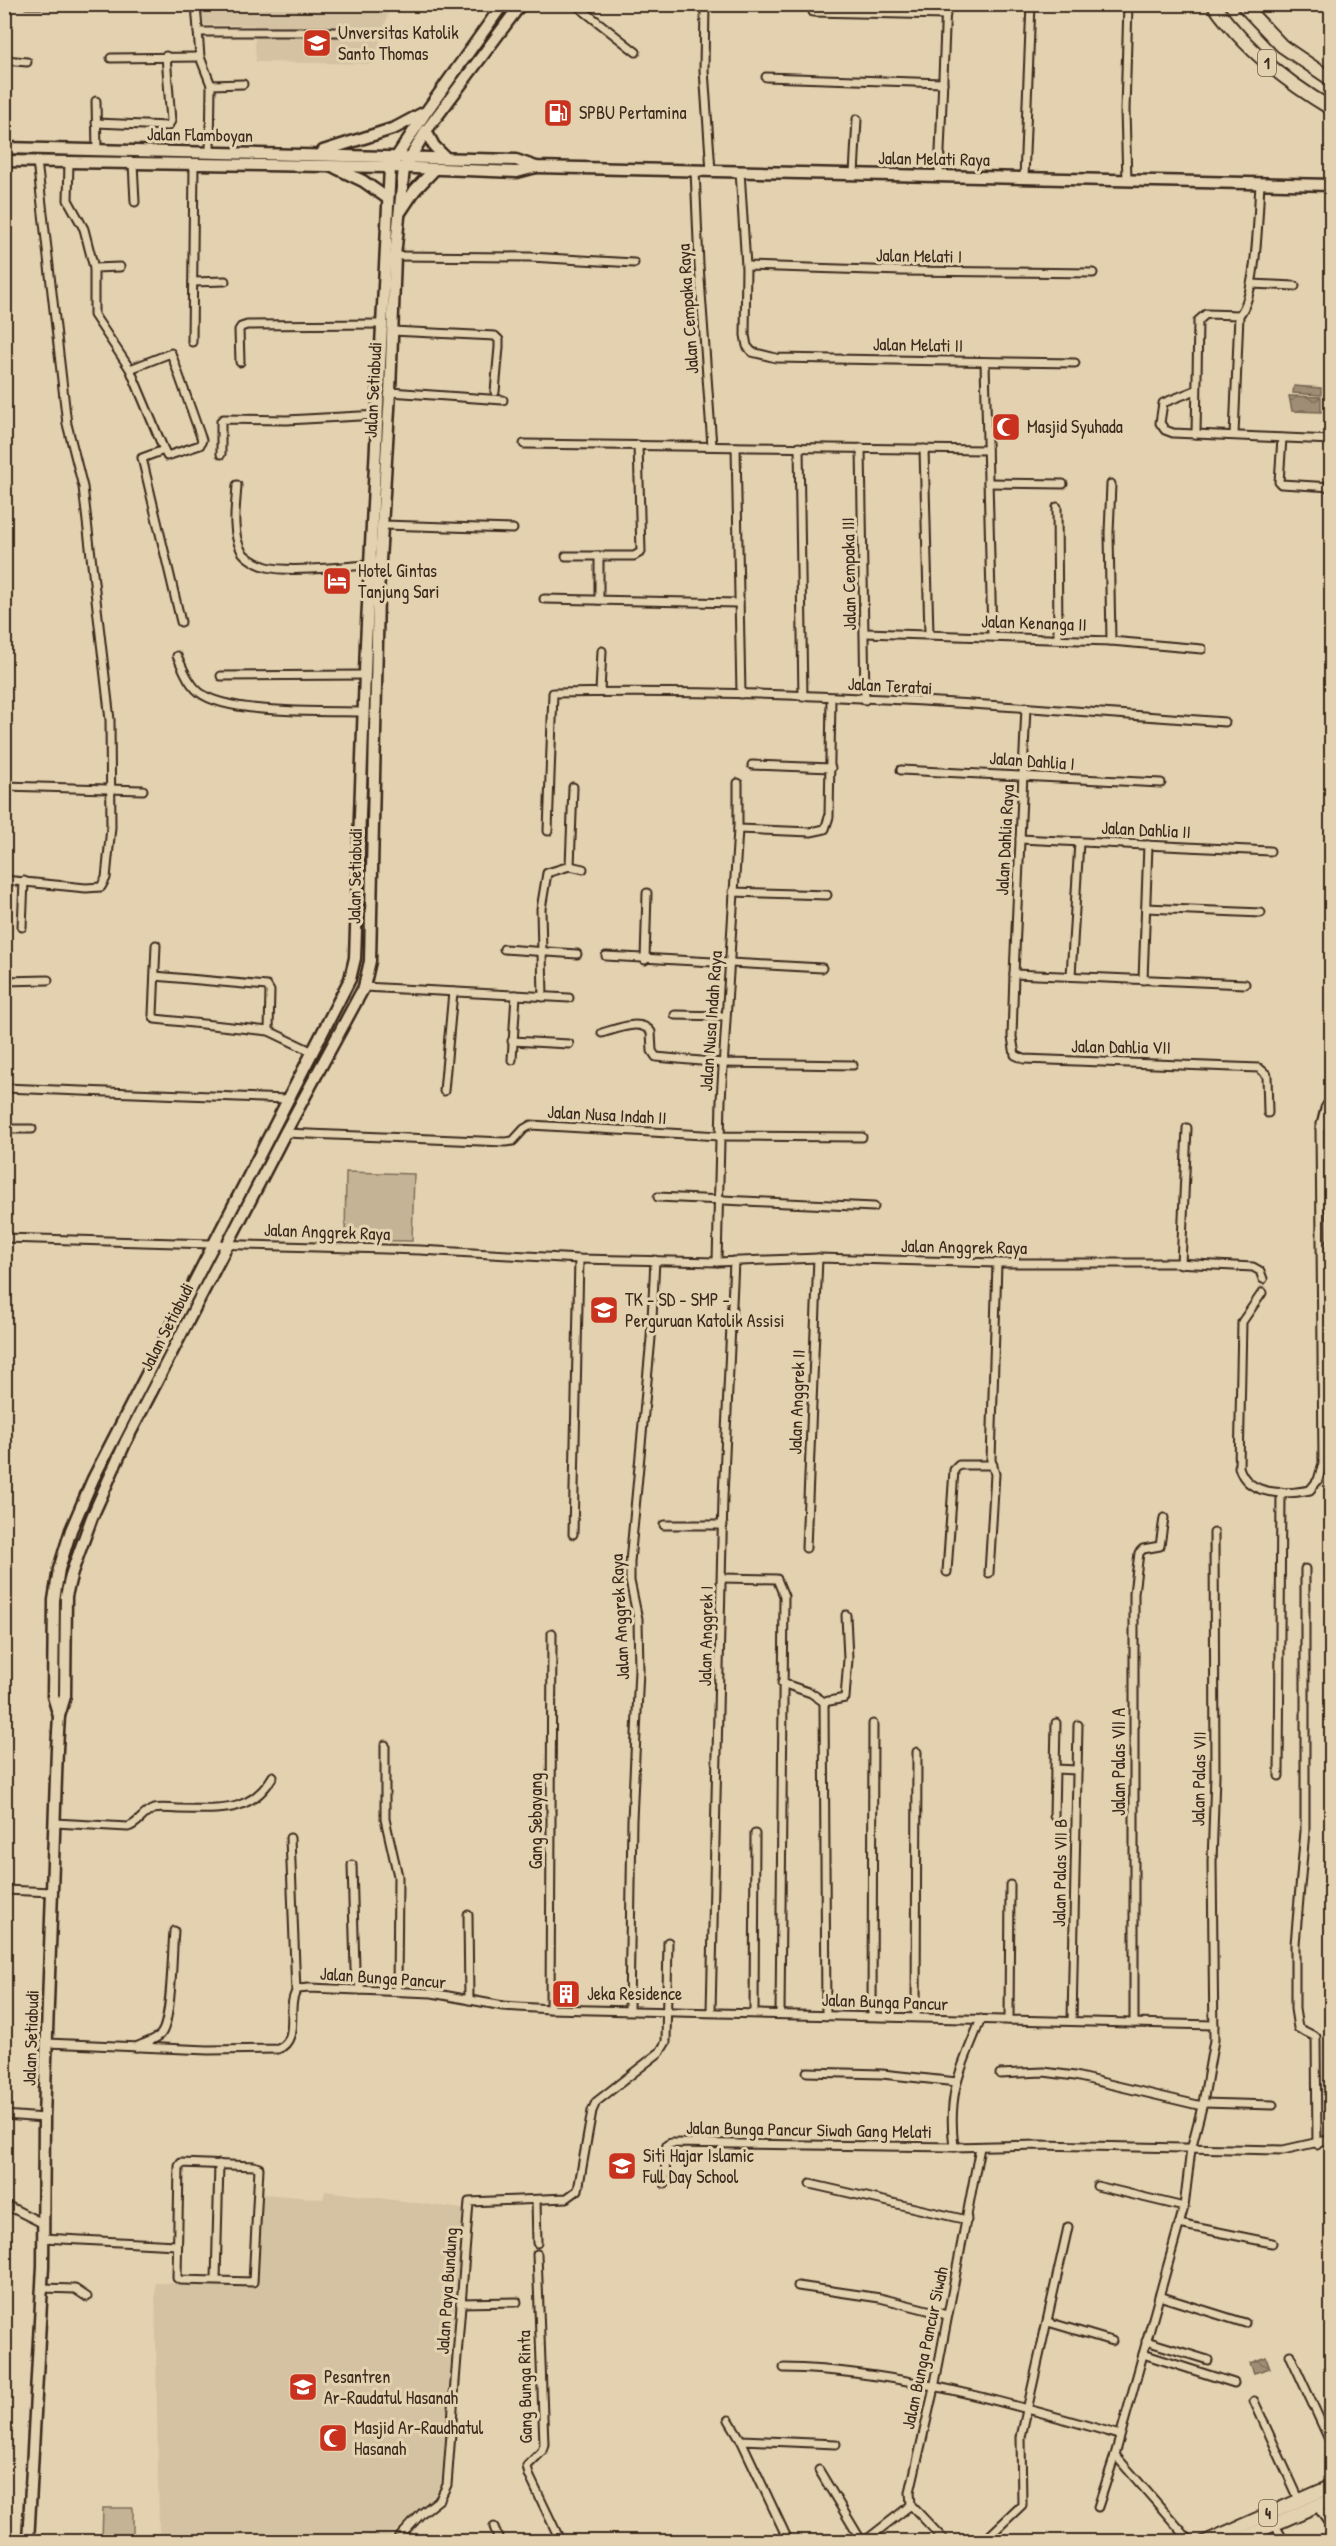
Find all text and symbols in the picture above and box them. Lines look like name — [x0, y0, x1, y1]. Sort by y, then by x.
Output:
place label: Unversitas Katolik Santo Thomas — [338, 20, 459, 66]
school or university icon: Unversitas Katolik Santo Thomas — [301, 27, 333, 59]
road number: 1 — [1258, 50, 1276, 76]
fuel station icon: SPBU Pertamina — [542, 97, 574, 129]
place label: SPBU Pertamina — [579, 100, 687, 125]
street label: Jalan Flamboyan — [147, 121, 253, 148]
street label: Jalan Melati Raya — [878, 145, 990, 172]
street label: Jalan Melati I — [876, 242, 962, 269]
street label: Jalan Cempaka Raya — [670, 243, 705, 375]
street label: Jalan Melati II — [873, 331, 963, 358]
street label: Jalan Setiabudi — [357, 341, 388, 439]
mosque icon: Masjid Syuhada — [990, 411, 1022, 443]
place label: Masjid Syuhada — [1027, 414, 1123, 439]
street label: Jalan Cempaka III — [835, 517, 862, 631]
place label: Hotel Gintas Tanjung Sari — [358, 558, 440, 604]
hotel icon: Hotel Gintas Tanjung Sari — [321, 565, 353, 597]
street label: Jalan Kenanga II — [981, 608, 1087, 637]
street label: Jalan Teratai — [847, 671, 933, 700]
street label: Jalan Dahlia I — [989, 745, 1075, 776]
street label: Jalan Dahlia Raya — [989, 784, 1020, 896]
street label: Jalan Dahlia II — [1101, 815, 1191, 844]
street label: Jalan Setiabudi — [341, 828, 368, 924]
street label: Jalan Nusa Indah Raya — [693, 950, 728, 1092]
street label: Jalan Dahlia VII — [1071, 1033, 1171, 1060]
street label: Jalan Nusa Indah II — [547, 1099, 667, 1130]
street label: Jalan Anggrek Raya — [263, 1217, 391, 1246]
street label: Jalan Anggrek Raya — [901, 1233, 1027, 1260]
street label: Jalan Setiabudi — [134, 1278, 200, 1375]
place label: TK - SD - SMP - Perguruan Katolik Assisi — [625, 1287, 784, 1333]
school or university icon: TK - SD - SMP - Perguruan Katolik Assisi — [588, 1294, 620, 1326]
street label: Jalan Anggrek II — [782, 1349, 811, 1455]
street label: Jalan Anggrek Raya — [604, 1553, 635, 1681]
street label: Jalan Anggrek I — [692, 1585, 719, 1687]
street label: Jalan Palas VII A — [1106, 1708, 1131, 1816]
street label: Jalan Palas VII — [1185, 1731, 1212, 1827]
street label: Gang Sebayang — [523, 1773, 548, 1869]
street label: Jalan Palas VII B — [1046, 1819, 1073, 1927]
street label: Jalan Bunga Pancur — [319, 1961, 447, 1994]
building icon: Jeka Residence — [550, 1978, 582, 2010]
place label: Jeka Residence — [587, 1981, 682, 2006]
street label: Jalan Bunga Pancur — [821, 1987, 949, 2016]
street label: Jalan Setiabudi — [16, 1989, 45, 2086]
street label: Jalan Bunga Pancur Siwah Gang Melati — [686, 2115, 932, 2144]
place label: Siti Hajar Islamic Full Day School — [642, 2143, 754, 2189]
school or university icon: Siti Hajar Islamic Full Day School — [606, 2150, 638, 2182]
street label: Jalan Paya Bundung — [430, 2227, 463, 2355]
street label: Jalan Bunga Pancur Siwah — [895, 2264, 954, 2432]
street label: Gang Bunga Rinta — [511, 2330, 538, 2444]
place label: Pesantren Ar-Raudatul Hasanah — [324, 2364, 458, 2410]
school or university icon: Pesantren Ar-Raudatul Hasanah — [287, 2371, 319, 2403]
place label: Masjid Ar-Raudhatul Hasanah — [354, 2415, 484, 2461]
mosque icon: Masjid Ar-Raudhatul Hasanah — [317, 2422, 349, 2454]
road number: 4 — [1259, 2500, 1277, 2526]

